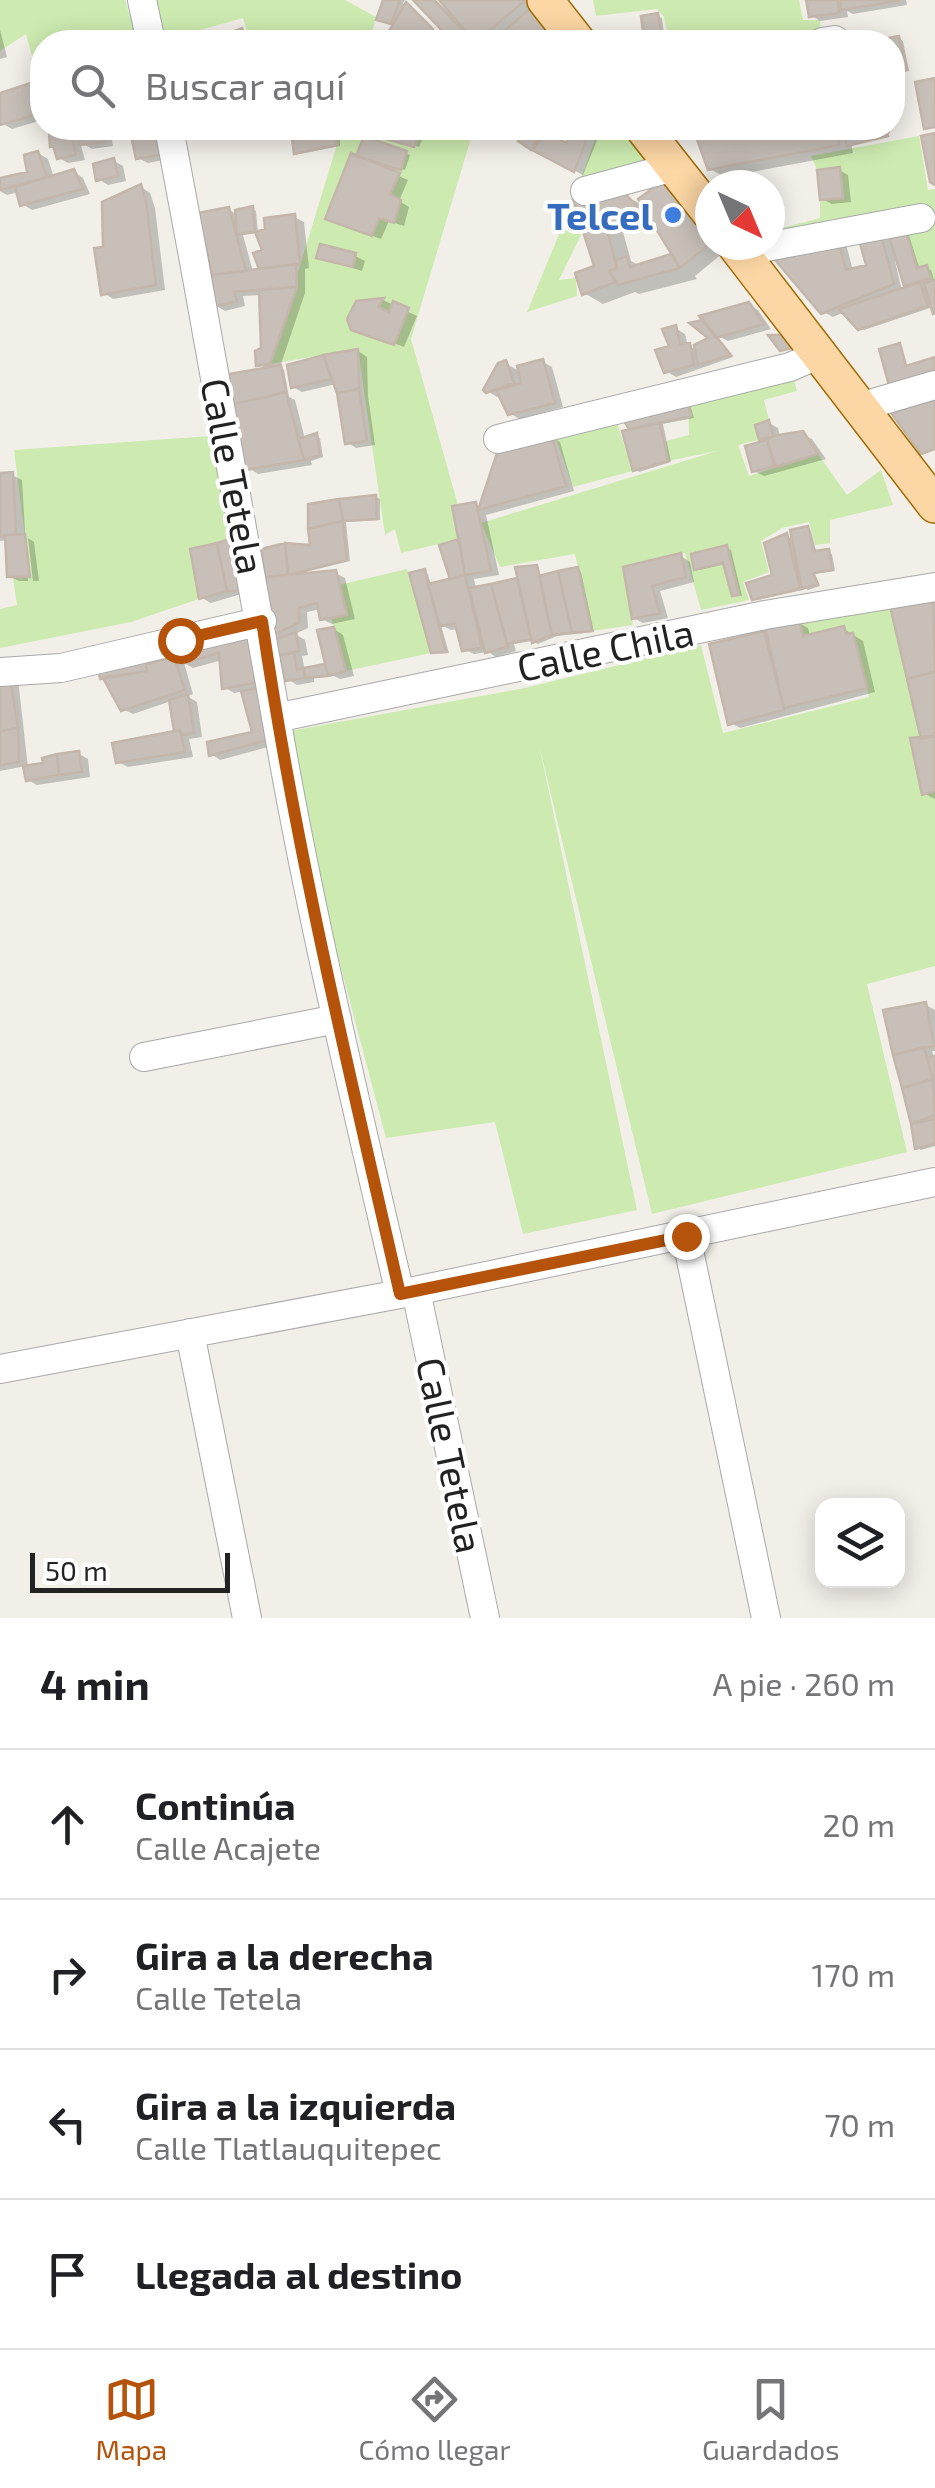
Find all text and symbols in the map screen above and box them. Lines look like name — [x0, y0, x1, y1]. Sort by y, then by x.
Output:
search box — [30, 30, 905, 140]
icon: search — [65, 58, 120, 113]
text: Buscar aquí — [145, 62, 346, 108]
north arrow — [695, 170, 785, 260]
place label: Telcel — [547, 192, 654, 238]
marker: Telcel — [662, 204, 684, 226]
street label: Calle Tetela — [192, 374, 276, 578]
street label: Calle Chila — [513, 608, 697, 690]
route start — [158, 618, 204, 664]
route end — [664, 1214, 710, 1260]
street label: Calle Tetela — [408, 1353, 494, 1557]
map controls — [815, 1498, 905, 1588]
button: layers — [815, 1498, 905, 1588]
scale bar — [30, 1548, 230, 1592]
text: 50 m — [45, 1553, 108, 1587]
text: 4 min — [40, 1658, 150, 1708]
text: A pie · 260 m — [712, 1664, 895, 1702]
text: Continúa — [135, 1782, 296, 1828]
icon: ahead — [40, 1797, 95, 1852]
text: 20 m — [823, 1805, 895, 1843]
text: Calle Acajete — [135, 1828, 321, 1866]
text: Gira a la derecha — [135, 1932, 434, 1978]
icon: right — [40, 1947, 95, 2002]
text: 170 m — [811, 1955, 895, 1993]
text: Calle Tetela — [135, 1978, 302, 2016]
text: Gira a la izquierda — [135, 2082, 456, 2128]
icon: left — [40, 2097, 95, 2152]
text: 70 m — [824, 2105, 895, 2143]
text: Calle Tlatlauquitepec — [135, 2128, 442, 2166]
icon: arrive — [40, 2247, 95, 2302]
text: Llegada al destino — [135, 2251, 463, 2297]
tab: Mapa — [96, 2372, 167, 2466]
tab: Cómo llegar — [358, 2372, 511, 2466]
tab: Guardados — [702, 2372, 839, 2466]

